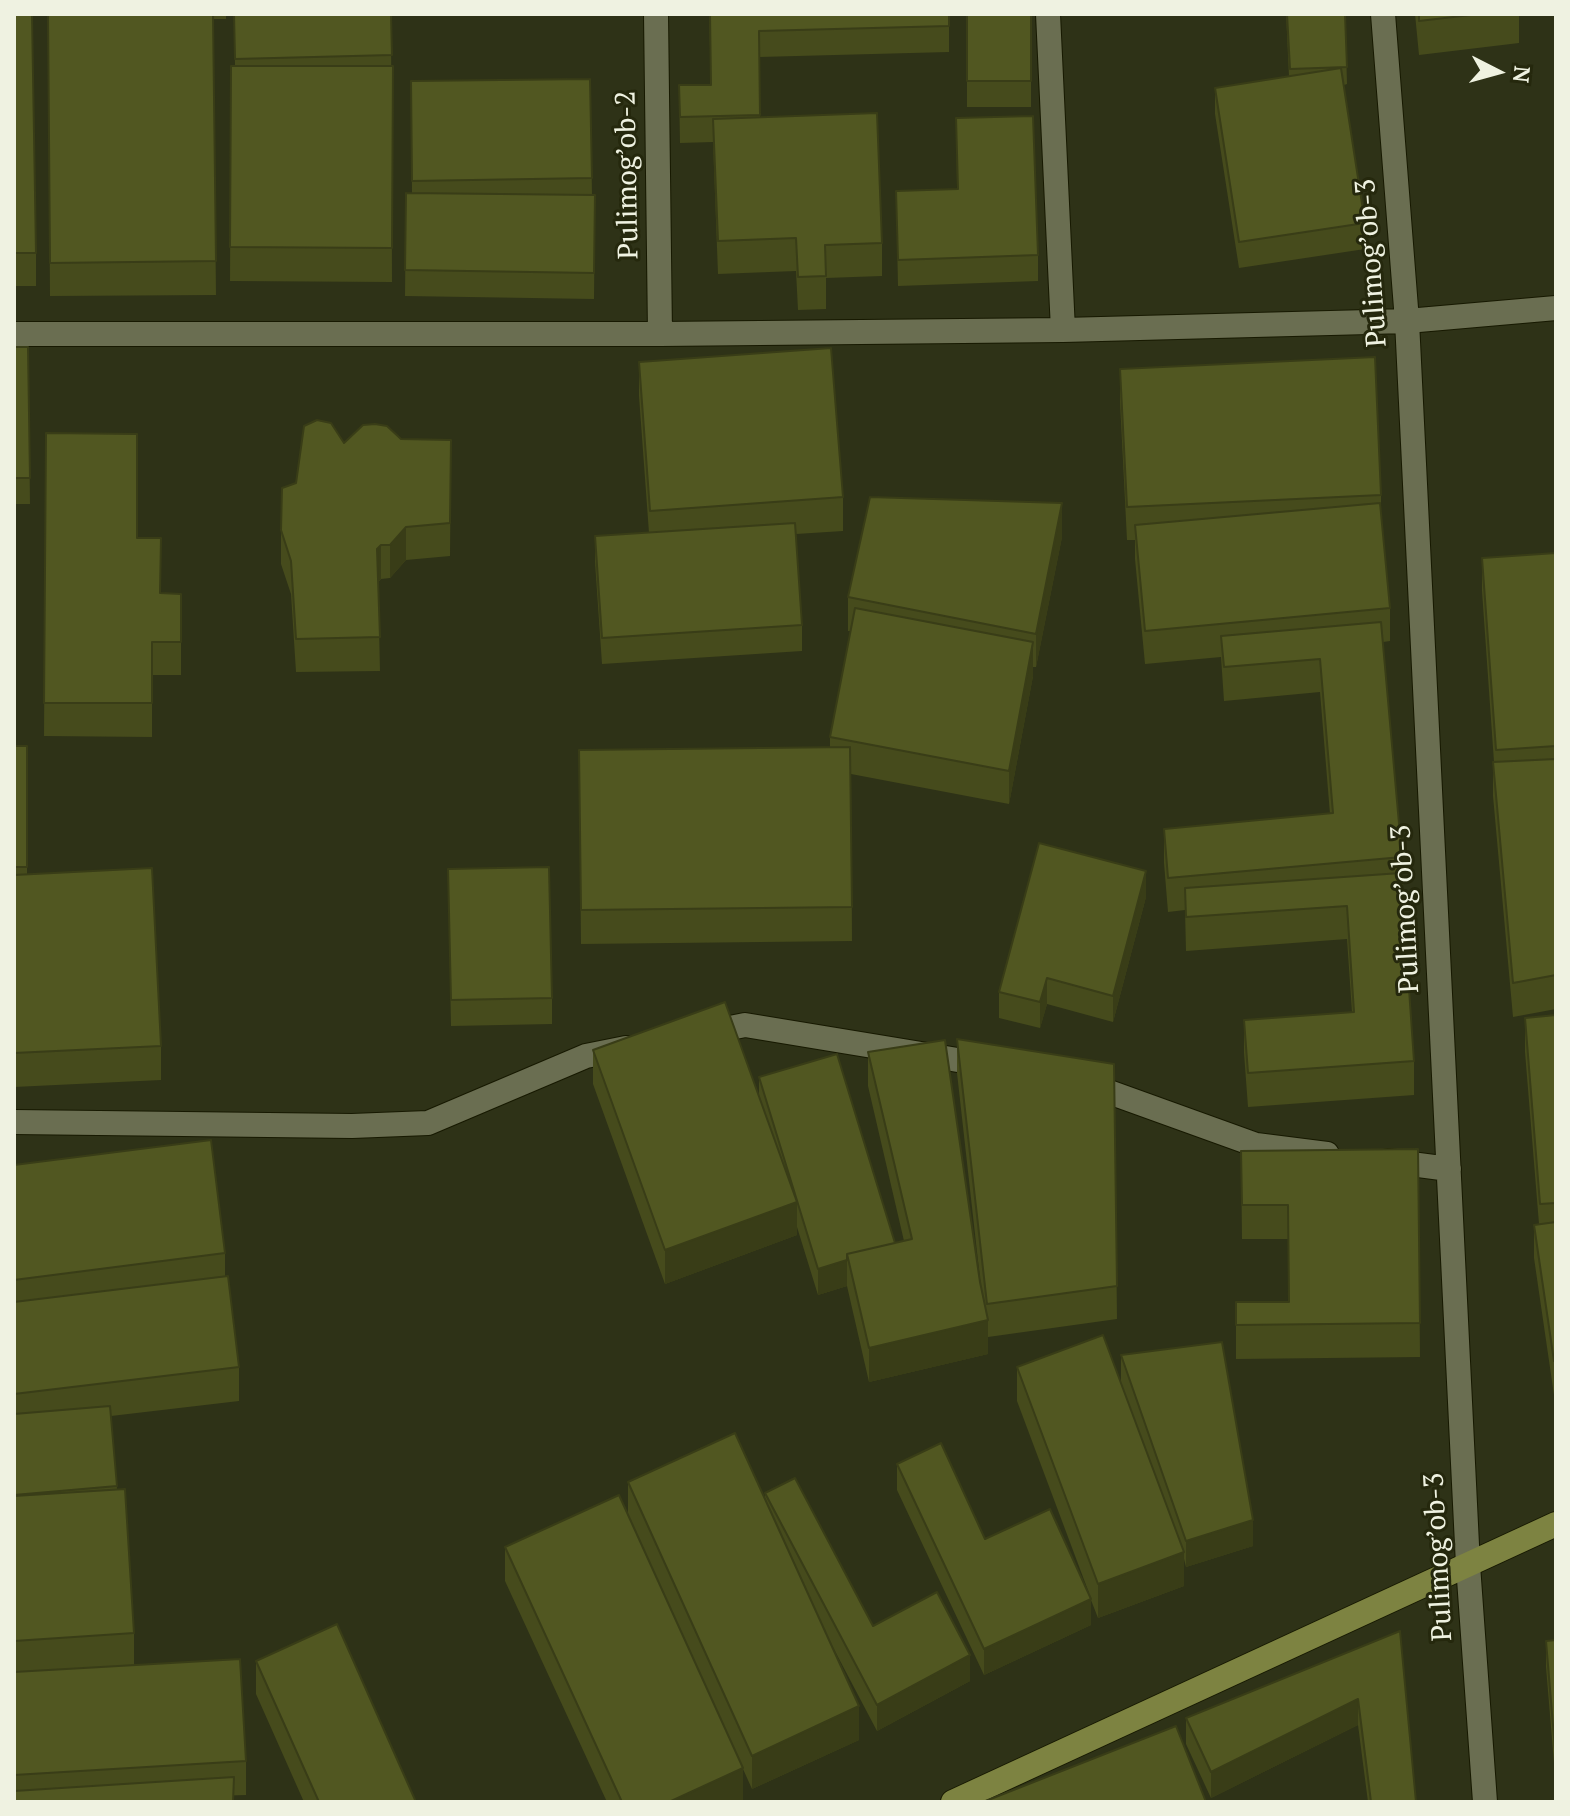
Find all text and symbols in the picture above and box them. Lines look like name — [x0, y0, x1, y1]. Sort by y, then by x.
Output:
north arrow — [1458, 32, 1538, 112]
text: N — [1507, 65, 1538, 84]
street label: Pulimog’ob-2 — [610, 90, 646, 260]
street label: Pulimog’ob-3 — [1349, 178, 1395, 348]
street label: Pulimog’ob-3 — [1385, 824, 1427, 994]
street label: Pulimog’ob-3 — [1418, 1472, 1460, 1642]

